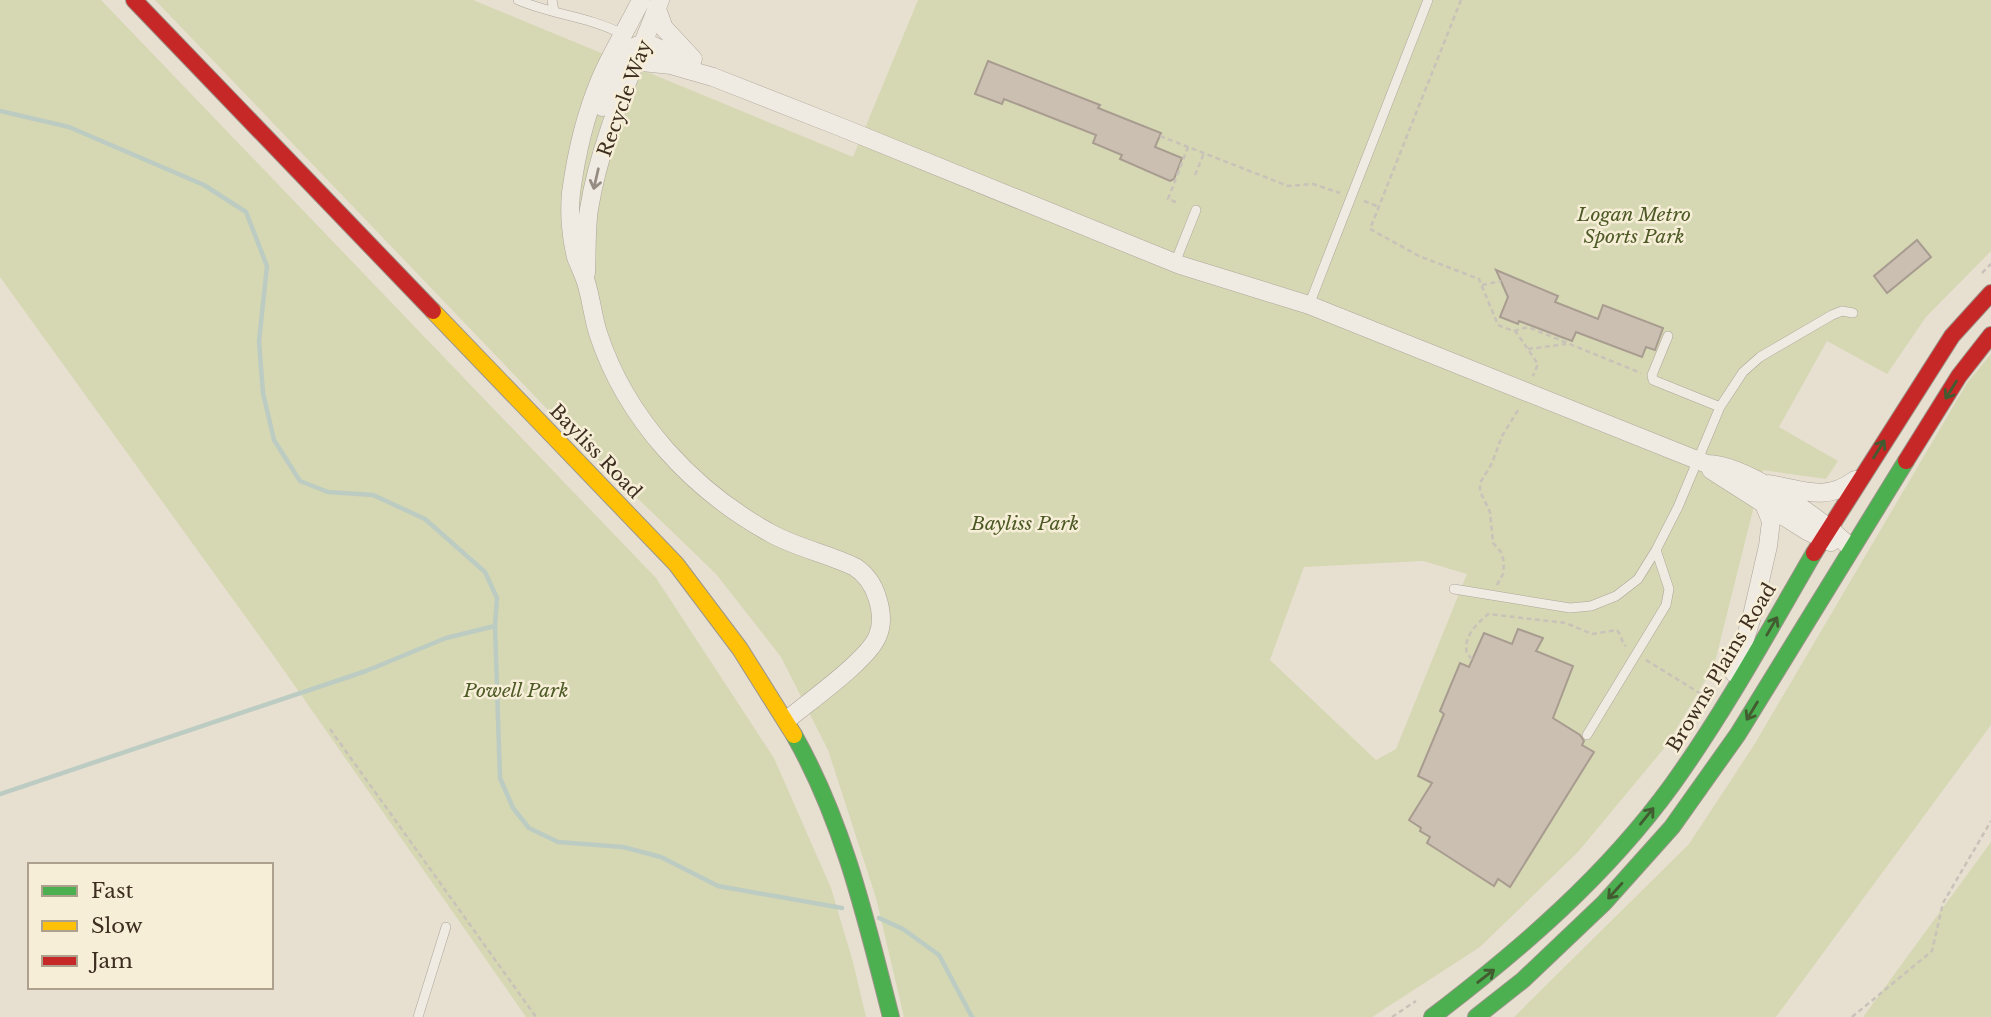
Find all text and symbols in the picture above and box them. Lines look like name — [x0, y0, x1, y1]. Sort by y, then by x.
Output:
street label: Recycle Way — [593, 37, 656, 160]
one-way arrow — [589, 167, 602, 190]
park label: Logan Metro Sports Park — [1576, 203, 1691, 248]
one-way arrow — [1943, 379, 1957, 399]
street label: Bayliss Road — [545, 399, 647, 504]
one-way arrow — [1873, 439, 1887, 459]
park label: Bayliss Park — [970, 512, 1079, 535]
street label: Browns Plains Road — [1662, 579, 1781, 756]
one-way arrow — [1765, 616, 1779, 636]
park label: Powell Park — [463, 679, 568, 702]
one-way arrow — [1745, 700, 1759, 720]
one-way arrow — [1639, 807, 1655, 825]
legend — [28, 863, 273, 989]
text: Fast — [91, 878, 133, 904]
one-way arrow — [1606, 882, 1623, 899]
text: Slow — [91, 913, 143, 939]
text: Jam — [88, 948, 133, 974]
one-way arrow — [1476, 968, 1494, 983]

